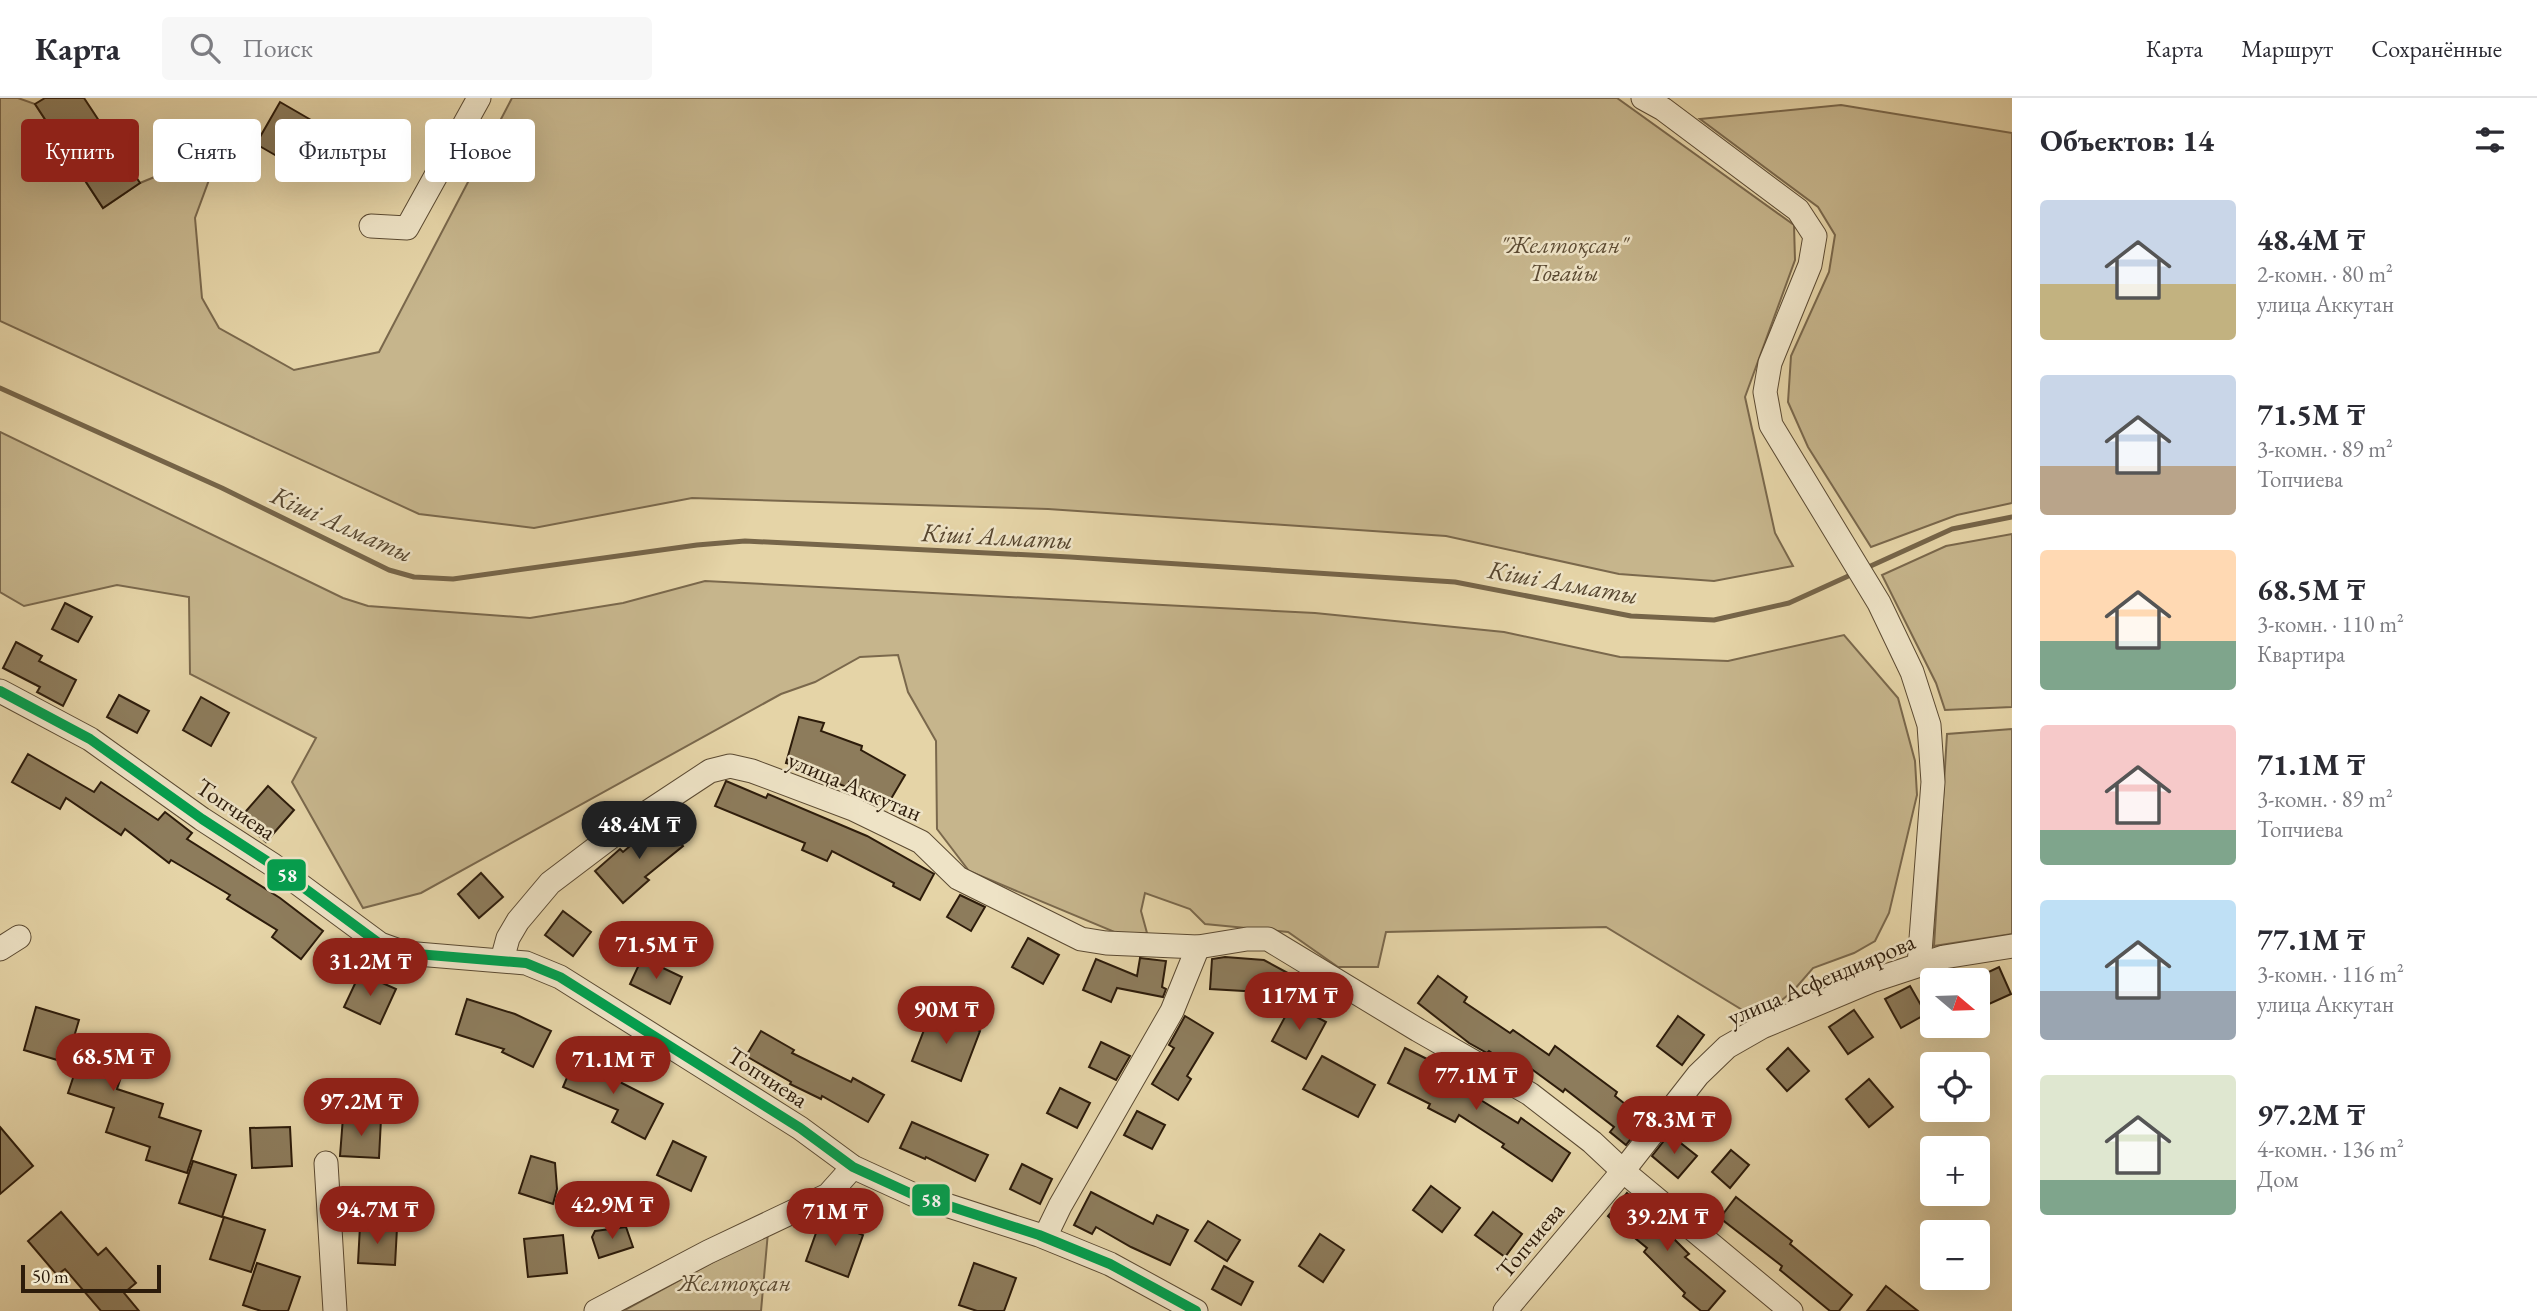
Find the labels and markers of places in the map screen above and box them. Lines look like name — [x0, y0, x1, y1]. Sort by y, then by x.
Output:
pin: 48.4M ₸ — [574, 802, 704, 861]
pin: 71.5M ₸ — [591, 922, 721, 981]
pin: 31.2M ₸ — [305, 939, 435, 998]
pin: 117M ₸ — [1242, 972, 1356, 1032]
pin: 90M ₸ — [897, 986, 995, 1046]
pin: 68.5M ₸ — [48, 1034, 178, 1093]
pin: 71.1M ₸ — [548, 1037, 678, 1096]
pin: 77.1M ₸ — [1411, 1052, 1541, 1112]
pin: 97.2M ₸ — [296, 1079, 426, 1138]
pin: 78.3M ₸ — [1609, 1096, 1739, 1156]
pin: 42.9M ₸ — [547, 1182, 677, 1241]
pin: 94.7M ₸ — [312, 1186, 442, 1246]
pin: 71M ₸ — [786, 1188, 884, 1248]
pin: 39.2M ₸ — [1602, 1194, 1732, 1253]

